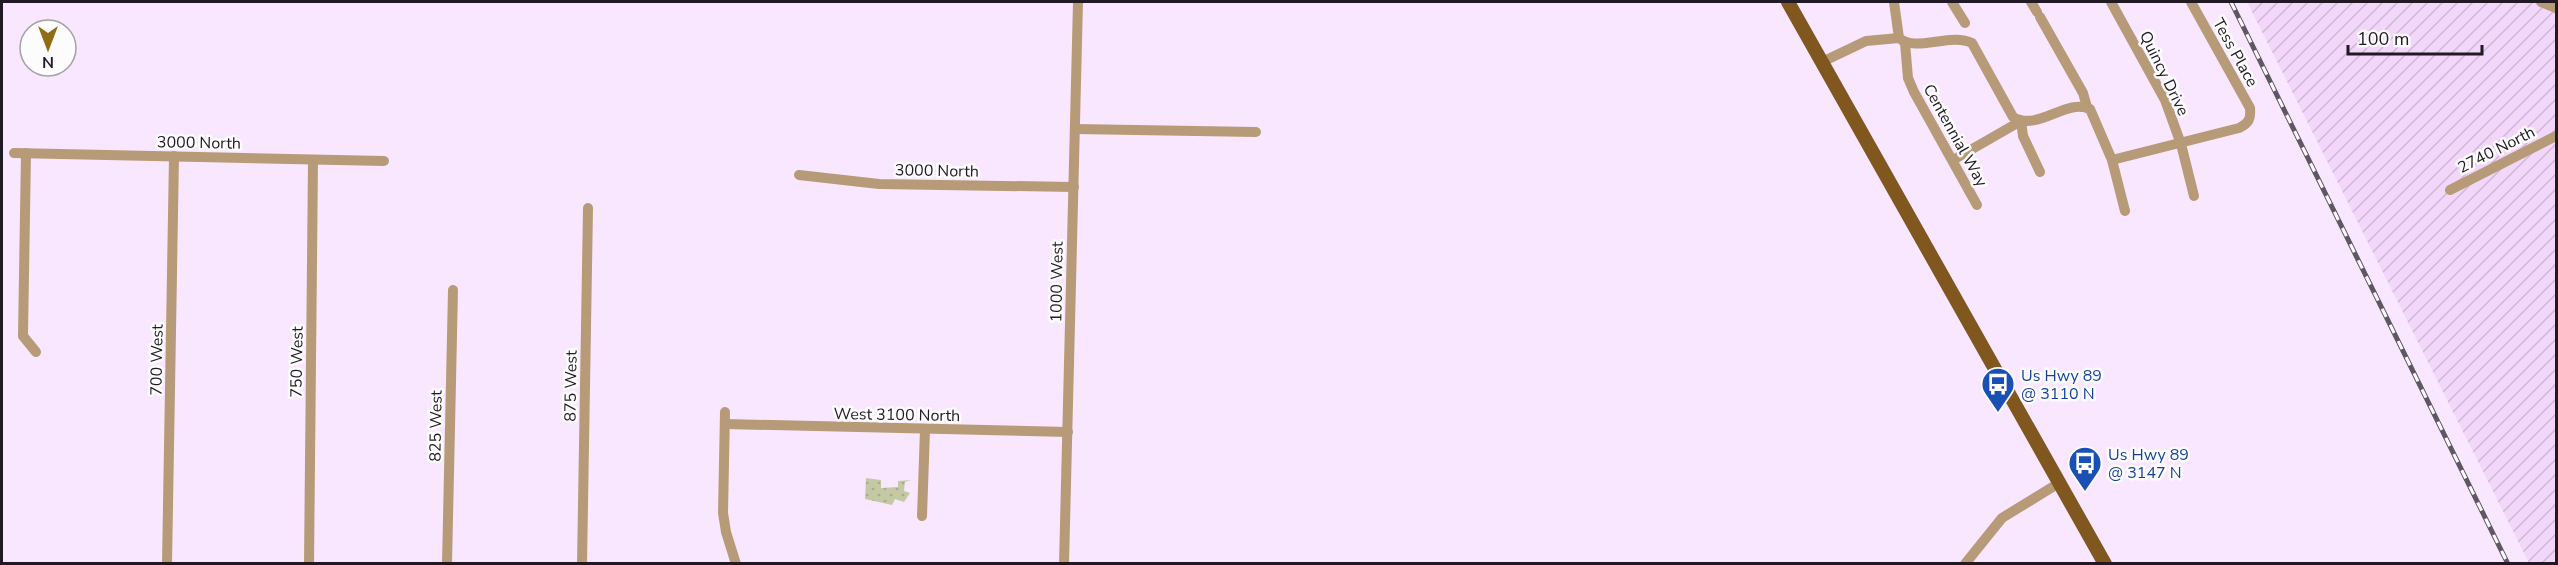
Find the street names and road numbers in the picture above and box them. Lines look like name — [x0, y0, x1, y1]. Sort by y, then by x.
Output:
street label: Tess Place — [2207, 14, 2263, 91]
street label: Quincy Drive — [2134, 27, 2194, 120]
street label: Centennial Way — [1918, 80, 1993, 192]
street label: 2740 North — [2454, 121, 2539, 179]
street label: 3000 North — [157, 131, 241, 155]
street label: 3000 North — [895, 159, 979, 183]
street label: 1000 West — [1045, 241, 1069, 323]
street label: 700 West — [145, 324, 169, 396]
street label: 750 West — [285, 326, 309, 398]
street label: 875 West — [559, 350, 583, 422]
street label: 825 West — [424, 390, 448, 462]
street label: West 3100 North — [833, 403, 960, 427]

